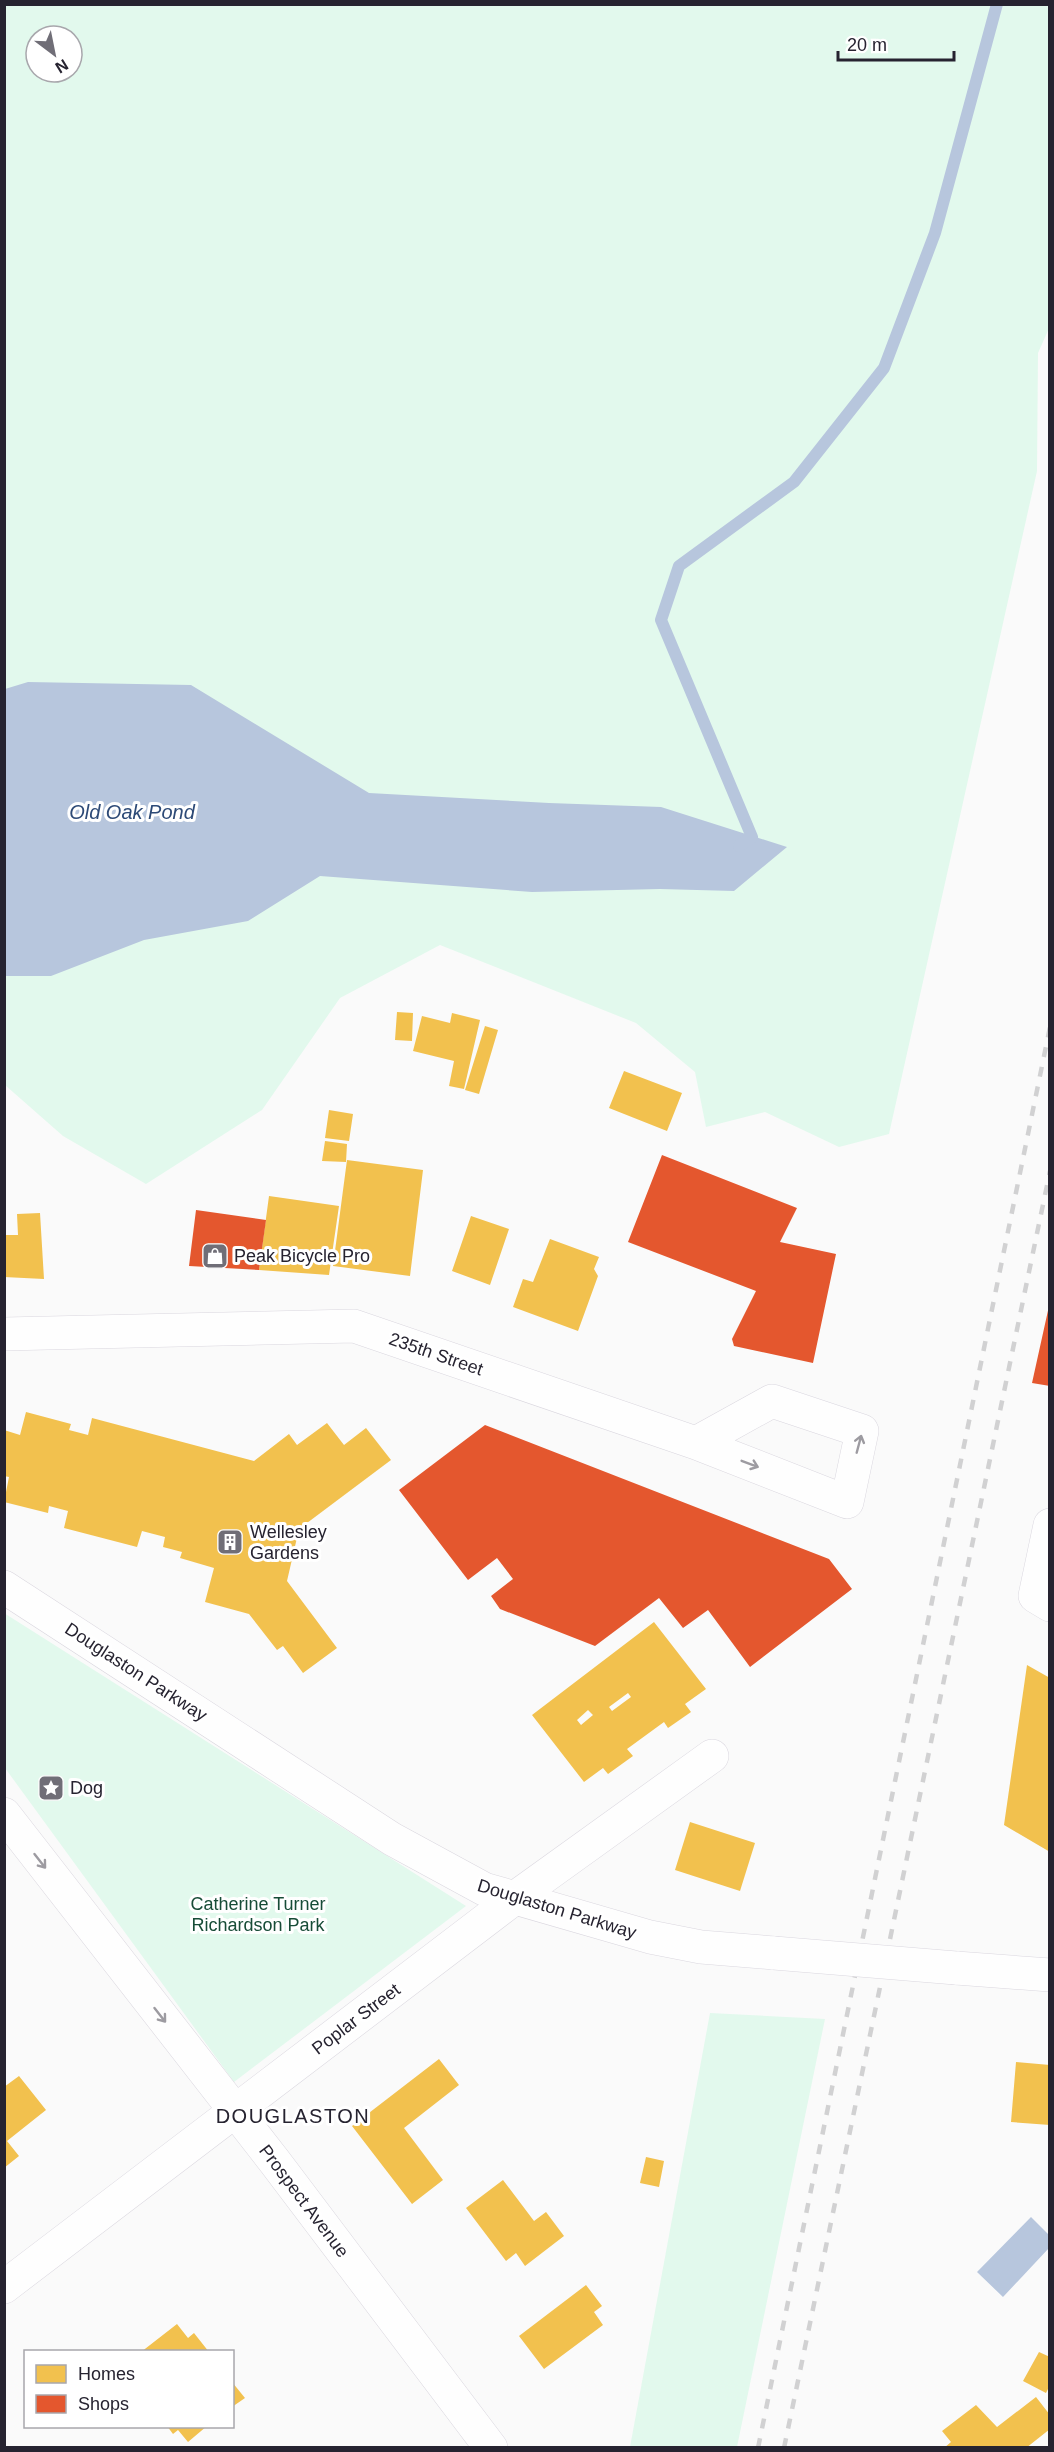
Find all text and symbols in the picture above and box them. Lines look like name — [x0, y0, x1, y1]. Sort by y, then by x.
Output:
north arrow — [24, 24, 84, 84]
scale bar — [838, 24, 954, 62]
text: 20 m — [847, 35, 887, 55]
text: N — [52, 56, 71, 77]
water label: Old Oak Pond — [69, 801, 196, 823]
shop icon: Peak Bicycle Pro — [200, 1241, 230, 1271]
place label: Peak Bicycle Pro — [234, 1246, 370, 1266]
street label: 235th Street — [386, 1329, 486, 1379]
one-way arrow — [854, 1435, 865, 1454]
one-way arrow — [741, 1459, 759, 1470]
place label: Wellesley Gardens — [250, 1522, 327, 1563]
building icon: Wellesley Gardens — [215, 1527, 245, 1557]
street label: Douglaston Parkway — [61, 1619, 211, 1725]
place icon: Dog — [36, 1773, 66, 1803]
place label: Dog — [70, 1778, 103, 1798]
one-way arrow — [34, 1852, 47, 1868]
street label: Douglaston Parkway — [475, 1875, 639, 1943]
park label: Catherine Turner Richardson Park — [190, 1894, 326, 1935]
street label: Poplar Street — [308, 1979, 404, 2059]
one-way arrow — [153, 2007, 166, 2023]
district label: DOUGLASTON — [216, 2105, 370, 2127]
street label: Prospect Avenue — [255, 2141, 353, 2261]
legend — [24, 2350, 234, 2428]
text: Homes — [78, 2364, 135, 2384]
text: Shops — [78, 2394, 129, 2414]

